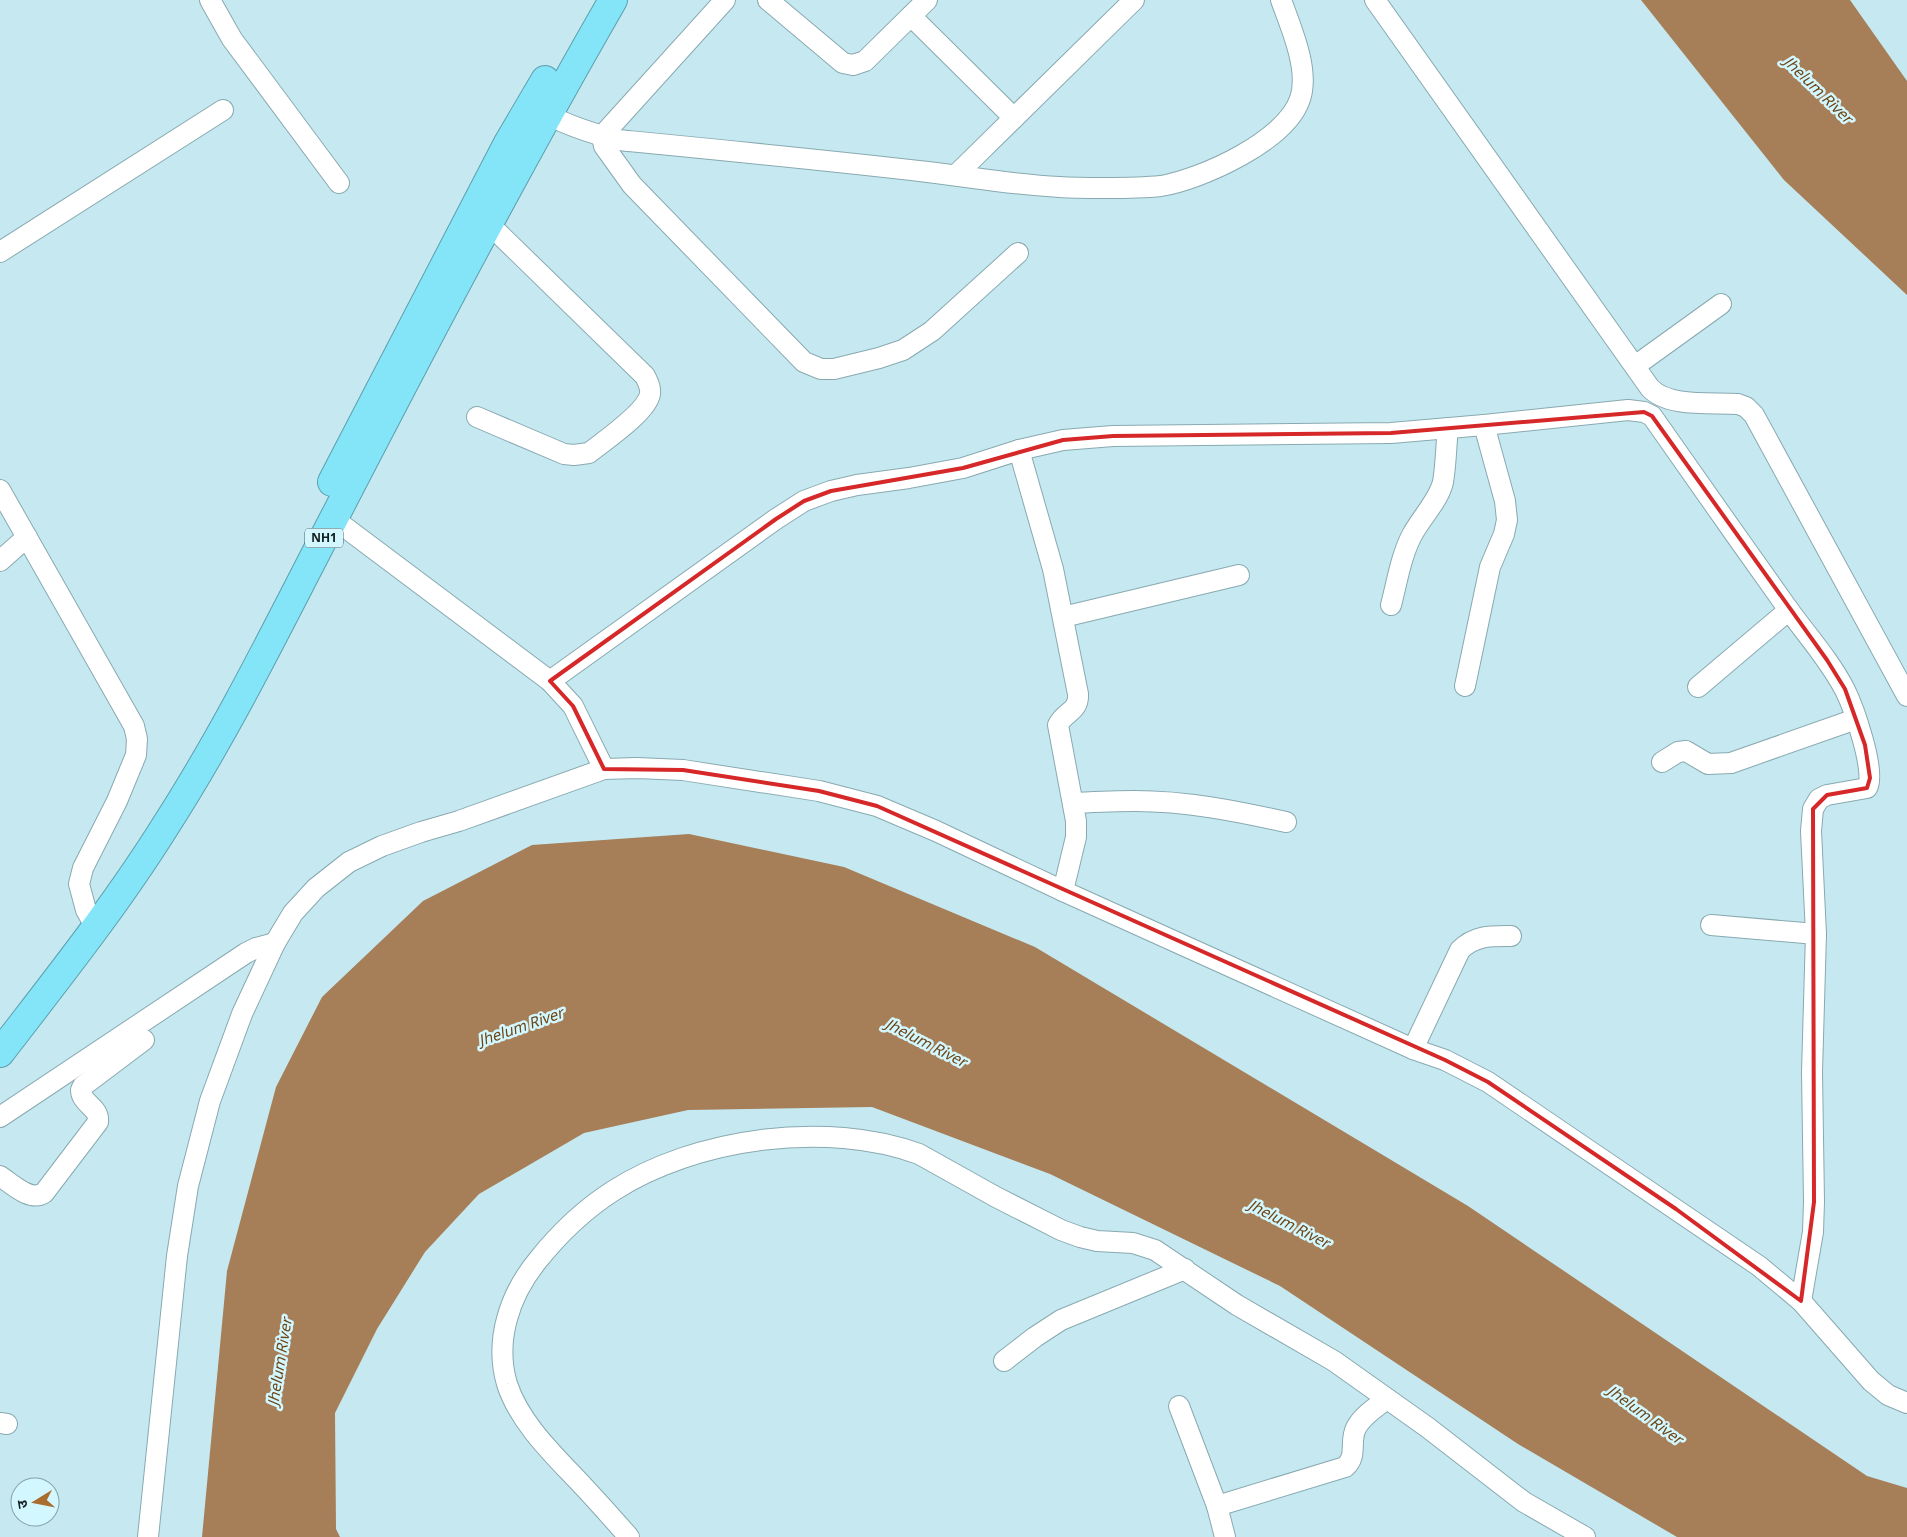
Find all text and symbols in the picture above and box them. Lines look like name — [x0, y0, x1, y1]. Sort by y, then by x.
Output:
water label: Jhelum River — [1777, 52, 1857, 130]
road number: NH1 — [305, 528, 343, 548]
water label: Jhelum River — [475, 1004, 568, 1052]
water label: Jhelum River — [880, 1015, 971, 1074]
water label: Jhelum River — [1243, 1196, 1334, 1255]
water label: Jhelum River — [265, 1315, 298, 1409]
water label: Jhelum River — [1601, 1381, 1687, 1451]
north arrow — [10, 1477, 60, 1527]
text: उ — [13, 1498, 34, 1510]

